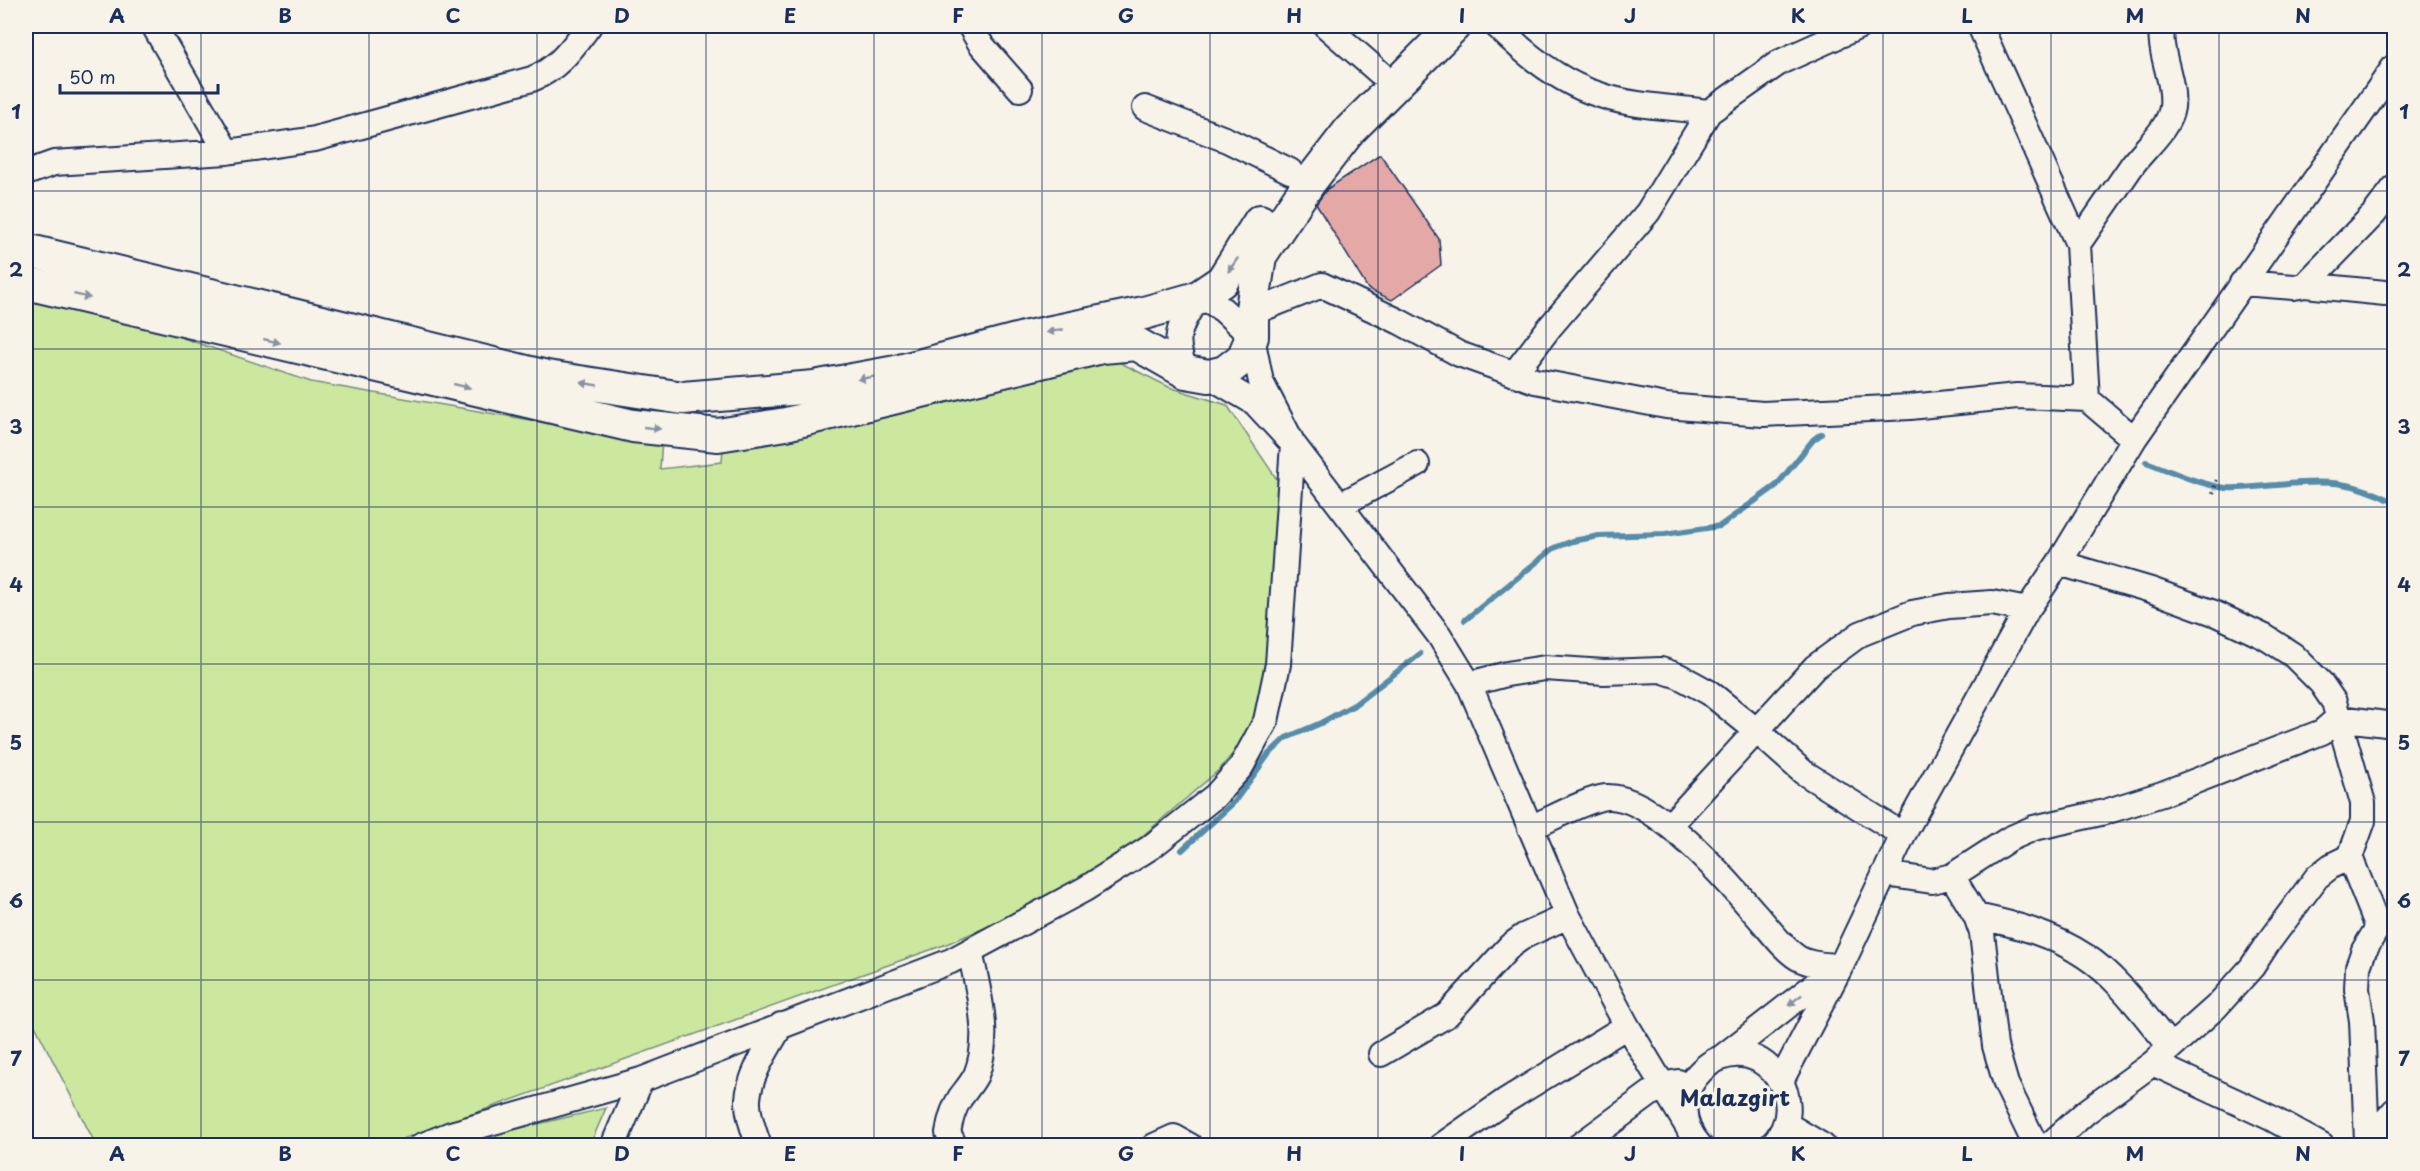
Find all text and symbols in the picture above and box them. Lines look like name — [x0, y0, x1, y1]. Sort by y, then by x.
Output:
text: A — [109, 0, 125, 30]
text: B — [278, 0, 292, 30]
text: C — [445, 0, 461, 30]
text: D — [614, 0, 630, 30]
text: E — [784, 0, 796, 30]
text: F — [952, 0, 964, 30]
text: G — [1118, 0, 1134, 30]
text: H — [1286, 0, 1302, 30]
text: I — [1459, 0, 1465, 30]
text: J — [1624, 0, 1636, 30]
text: K — [1791, 0, 1806, 30]
text: L — [1961, 0, 1973, 30]
text: M — [2126, 0, 2144, 30]
text: N — [2295, 0, 2311, 30]
scale bar — [60, 57, 218, 95]
text: 50 m — [69, 63, 116, 90]
text: 1 — [11, 96, 21, 126]
text: 1 — [2399, 96, 2409, 126]
text: 2 — [9, 254, 23, 284]
text: 2 — [2397, 254, 2411, 284]
one-way arrow — [1227, 257, 1239, 273]
one-way arrow — [73, 292, 92, 302]
one-way arrow — [1046, 327, 1065, 337]
one-way arrow — [263, 337, 281, 347]
one-way arrow — [856, 374, 875, 383]
one-way arrow — [580, 379, 599, 388]
one-way arrow — [453, 382, 471, 392]
text: 3 — [9, 411, 23, 441]
text: 3 — [2397, 411, 2411, 441]
one-way arrow — [643, 423, 662, 433]
text: 4 — [9, 569, 23, 599]
text: 4 — [2397, 569, 2411, 599]
text: 5 — [10, 727, 22, 757]
text: 5 — [2398, 727, 2410, 757]
text: 6 — [9, 885, 23, 915]
text: 6 — [2397, 885, 2411, 915]
one-way arrow — [1788, 993, 1803, 1005]
text: 7 — [10, 1043, 22, 1073]
text: 7 — [2398, 1043, 2410, 1073]
district label: Malazgirt — [1680, 1080, 1791, 1113]
text: A — [109, 1138, 125, 1168]
text: B — [278, 1138, 292, 1168]
text: C — [445, 1138, 461, 1168]
text: D — [614, 1138, 630, 1168]
text: E — [784, 1138, 796, 1168]
text: F — [952, 1138, 964, 1168]
text: G — [1118, 1138, 1134, 1168]
text: H — [1286, 1138, 1302, 1168]
text: I — [1459, 1138, 1465, 1168]
text: J — [1624, 1138, 1636, 1168]
text: K — [1791, 1138, 1806, 1168]
text: L — [1961, 1138, 1973, 1168]
text: M — [2126, 1138, 2144, 1168]
text: N — [2295, 1138, 2311, 1168]

